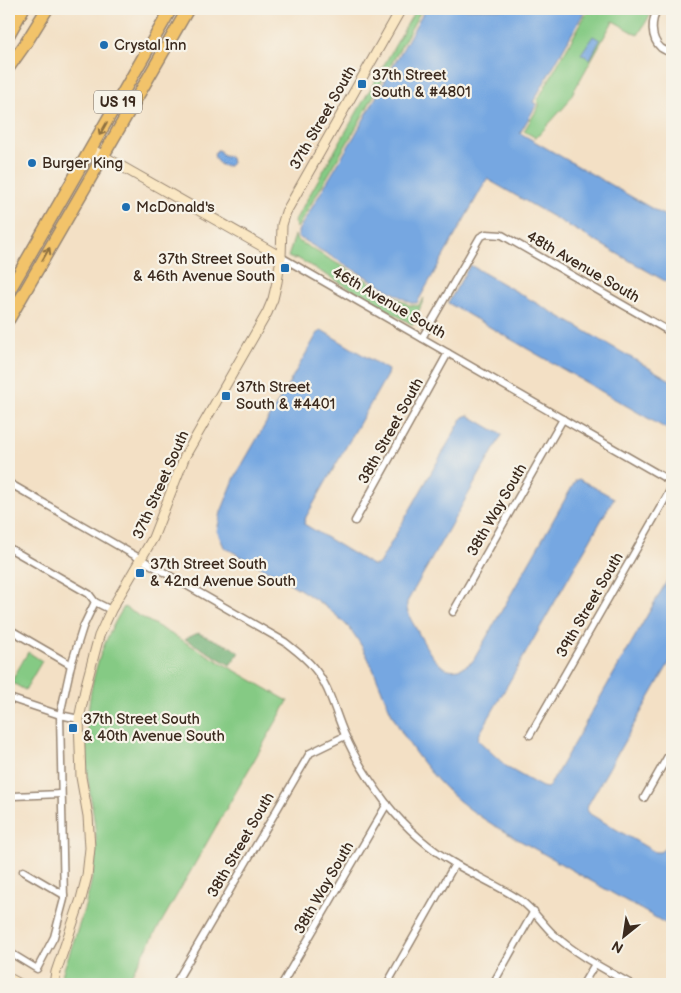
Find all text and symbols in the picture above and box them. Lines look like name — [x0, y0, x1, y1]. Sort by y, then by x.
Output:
place label: Crystal Inn — [114, 36, 187, 55]
marker: Crystal Inn — [98, 39, 110, 51]
street label: 37th Street South — [286, 63, 360, 173]
place label: 37th Street South & #4801 — [372, 66, 471, 102]
marker: 37th Street South & #4801 — [356, 78, 368, 90]
road number: US 19 — [94, 90, 142, 114]
one-way arrow — [97, 121, 107, 136]
place label: Burger King — [42, 154, 123, 173]
marker: Burger King — [26, 157, 38, 169]
place label: McDonald's — [136, 198, 215, 217]
marker: McDonald's — [120, 201, 132, 213]
street label: 48th Avenue South — [523, 227, 643, 307]
one-way arrow — [42, 248, 52, 262]
place label: 37th Street South & 46th Avenue South — [133, 250, 275, 286]
marker: 37th Street South & 46th Avenue South — [279, 262, 291, 274]
street label: 46th Avenue South — [329, 263, 449, 343]
street label: 38th Street South — [354, 375, 428, 487]
place label: 37th Street South & #4401 — [236, 378, 335, 414]
marker: 37th Street South & #4401 — [220, 390, 232, 402]
street label: 37th Street South — [129, 428, 193, 542]
street label: 38th Way South — [463, 460, 531, 560]
street label: 39th Street South — [552, 549, 628, 661]
place label: 37th Street South & 42nd Avenue South — [150, 555, 296, 591]
marker: 37th Street South & 42nd Avenue South — [134, 567, 146, 579]
place label: 37th Street South & 40th Avenue South — [83, 710, 225, 746]
marker: 37th Street South & 40th Avenue South — [67, 722, 79, 734]
street label: 38th Street South — [203, 789, 279, 901]
street label: 38th Way South — [290, 838, 358, 938]
north arrow — [598, 910, 648, 960]
text: N — [609, 937, 627, 957]

